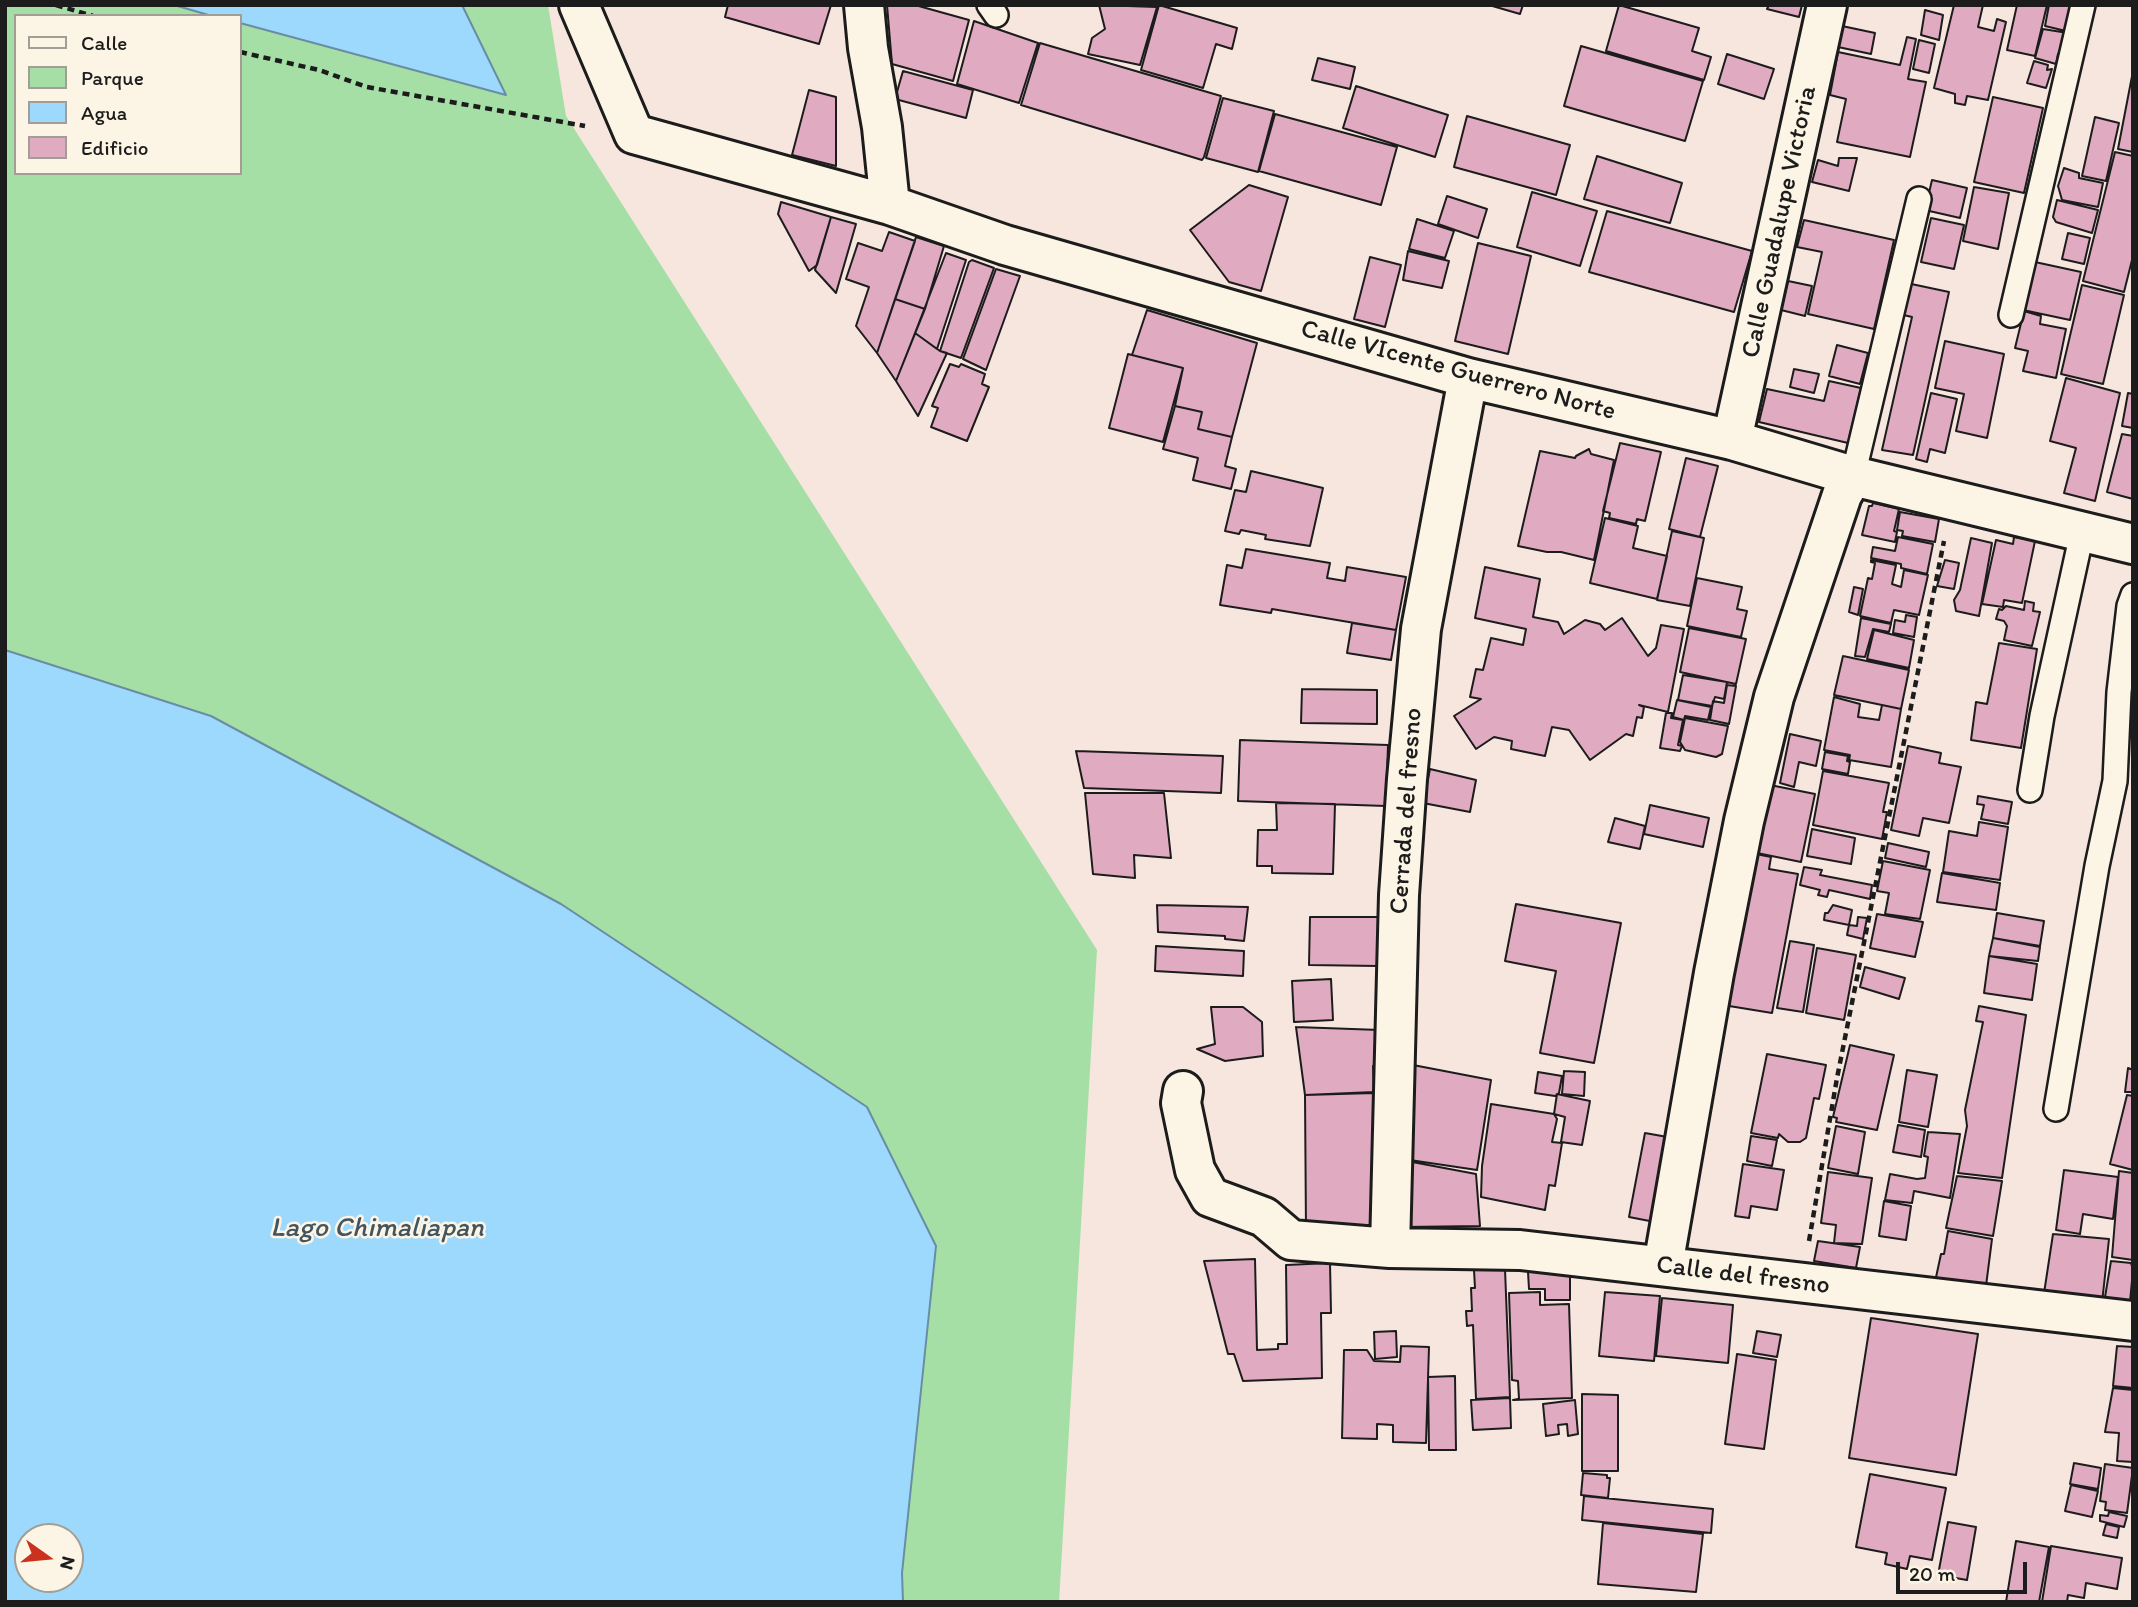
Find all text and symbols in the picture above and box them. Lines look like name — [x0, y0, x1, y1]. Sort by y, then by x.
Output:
legend — [14, 14, 242, 175]
text: Calle — [81, 30, 127, 55]
text: Parque — [81, 65, 144, 90]
street label: Calle Guadalupe Victoria — [1736, 83, 1824, 361]
text: Agua — [81, 100, 127, 125]
text: Edificio — [81, 135, 149, 160]
street label: Calle VIcente Guerrero Norte — [1297, 314, 1619, 428]
street label: Cerrada del fresno — [1384, 707, 1430, 915]
water label: Lago Chimaliapan — [270, 1212, 484, 1246]
street label: Calle del fresno — [1654, 1250, 1832, 1302]
north arrow — [14, 1523, 84, 1593]
scale bar — [1900, 1548, 2031, 1592]
text: N — [55, 1554, 81, 1572]
text: 20 m — [1909, 1561, 1955, 1586]

